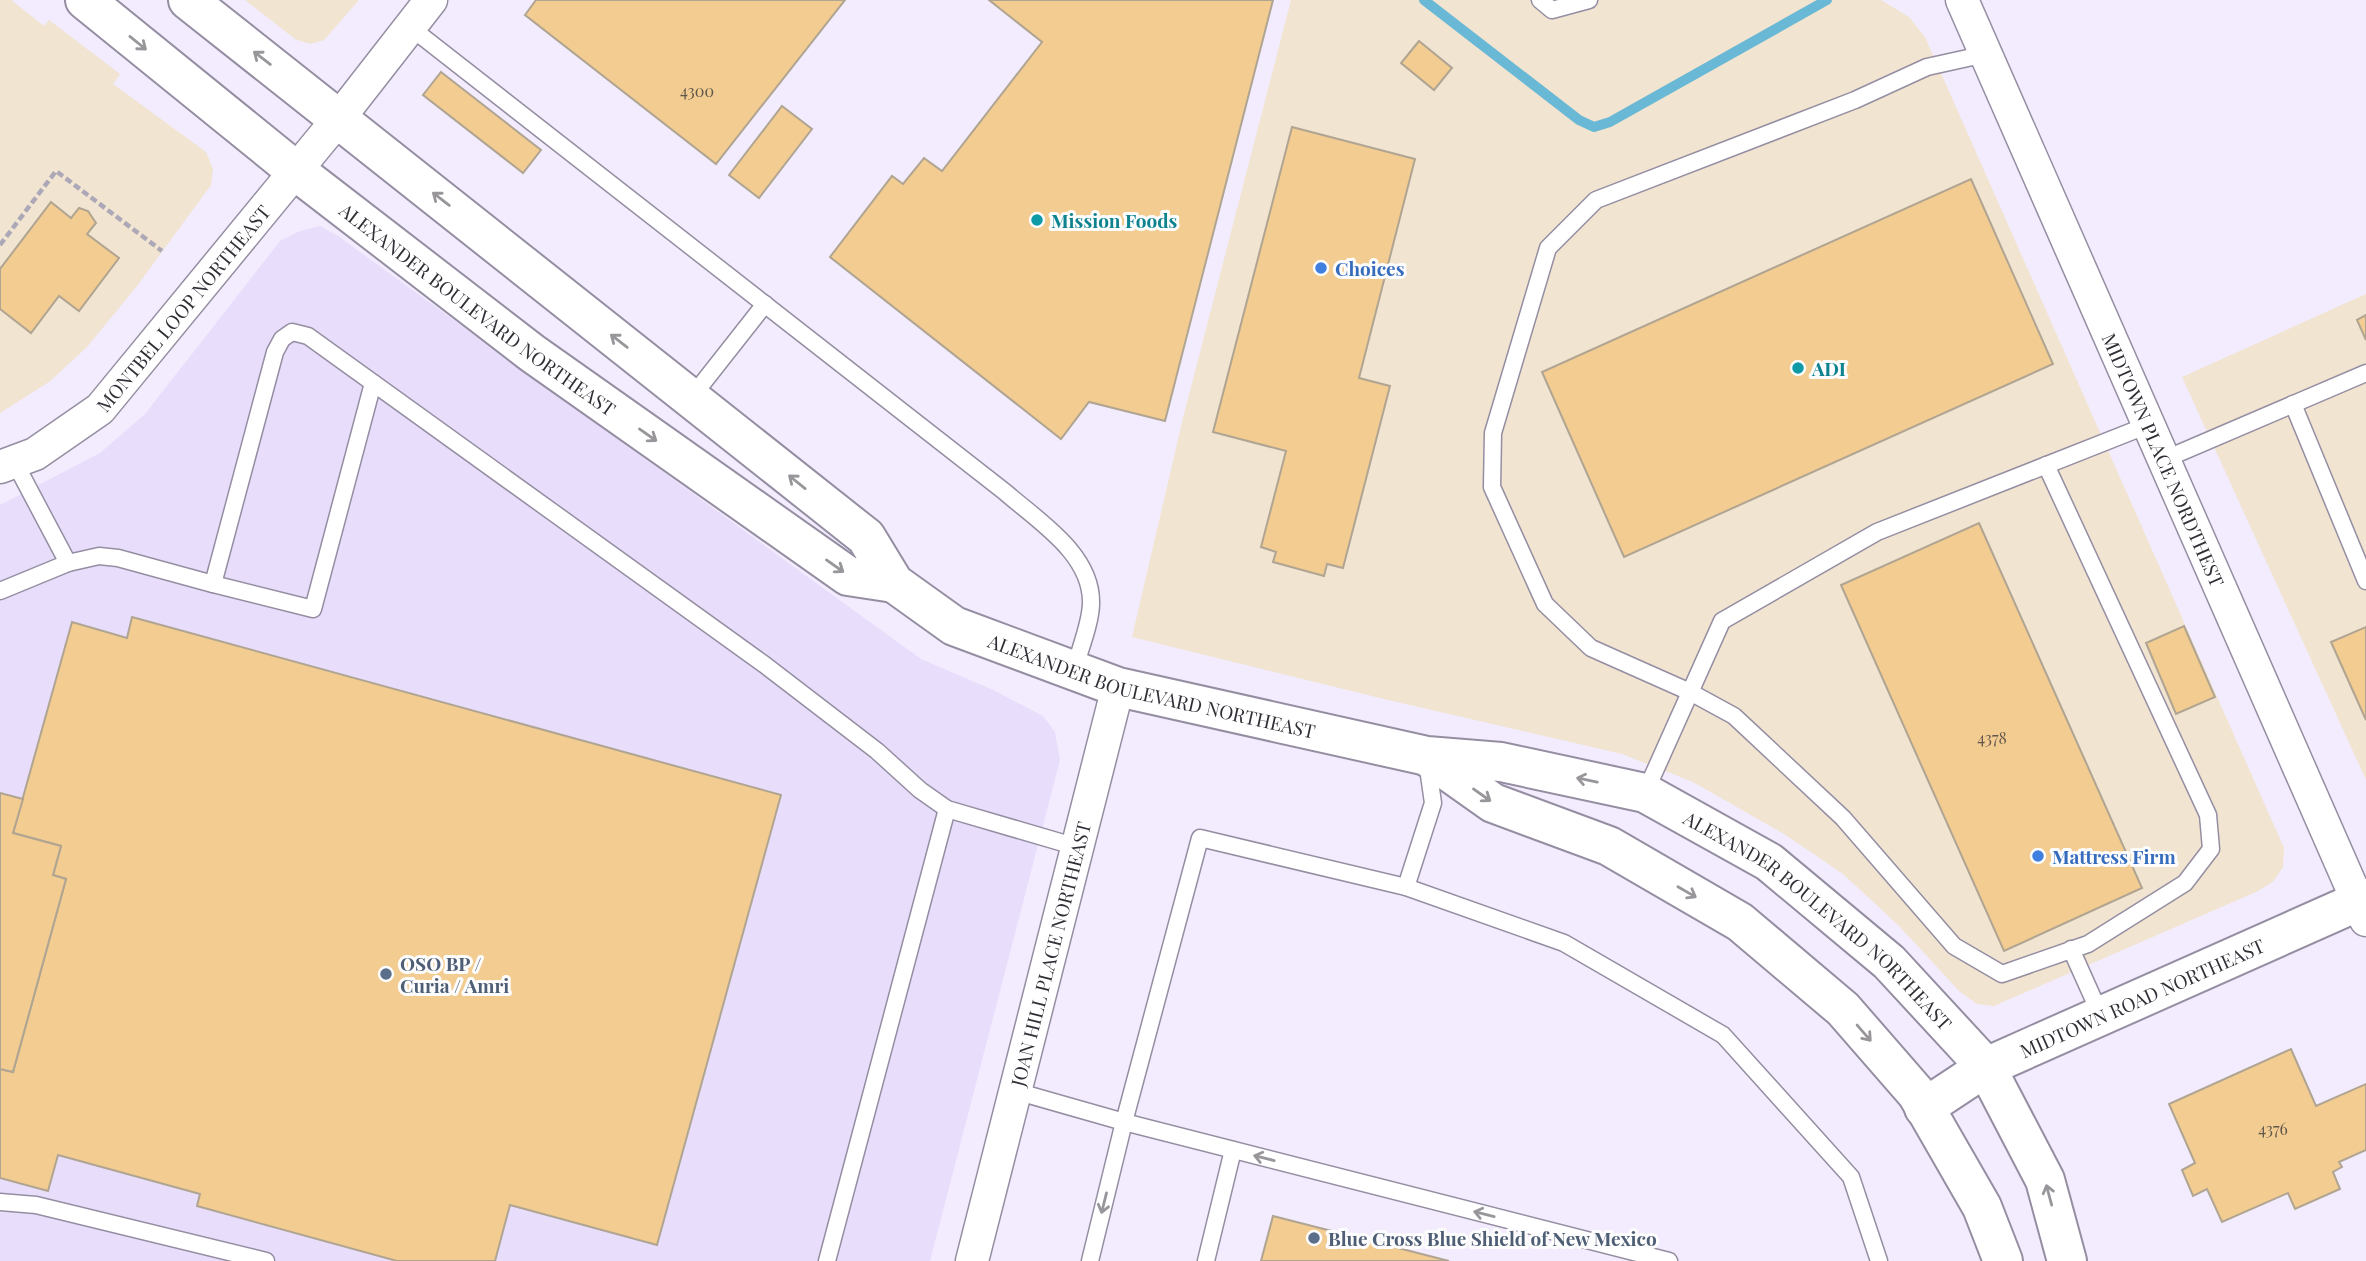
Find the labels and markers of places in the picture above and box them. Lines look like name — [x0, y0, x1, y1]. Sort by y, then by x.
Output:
place label: Mission Foods — [1051, 207, 1178, 233]
marker: Mission Foods — [1029, 212, 1045, 228]
place label: Choices — [1335, 255, 1405, 281]
marker: Choices — [1313, 260, 1329, 276]
place label: ADI — [1811, 355, 1846, 381]
marker: ADI — [1790, 360, 1806, 376]
place label: Mattress Firm — [2052, 843, 2176, 869]
marker: Mattress Firm — [2030, 848, 2046, 864]
place label: OSO BP / Curia / Amri — [400, 950, 509, 998]
marker: OSO BP / Curia / Amri — [378, 966, 394, 982]
place label: Blue Cross Blue Shield of New Mexico — [1328, 1225, 1657, 1251]
marker: Blue Cross Blue Shield of New Mexico — [1306, 1230, 1322, 1246]

